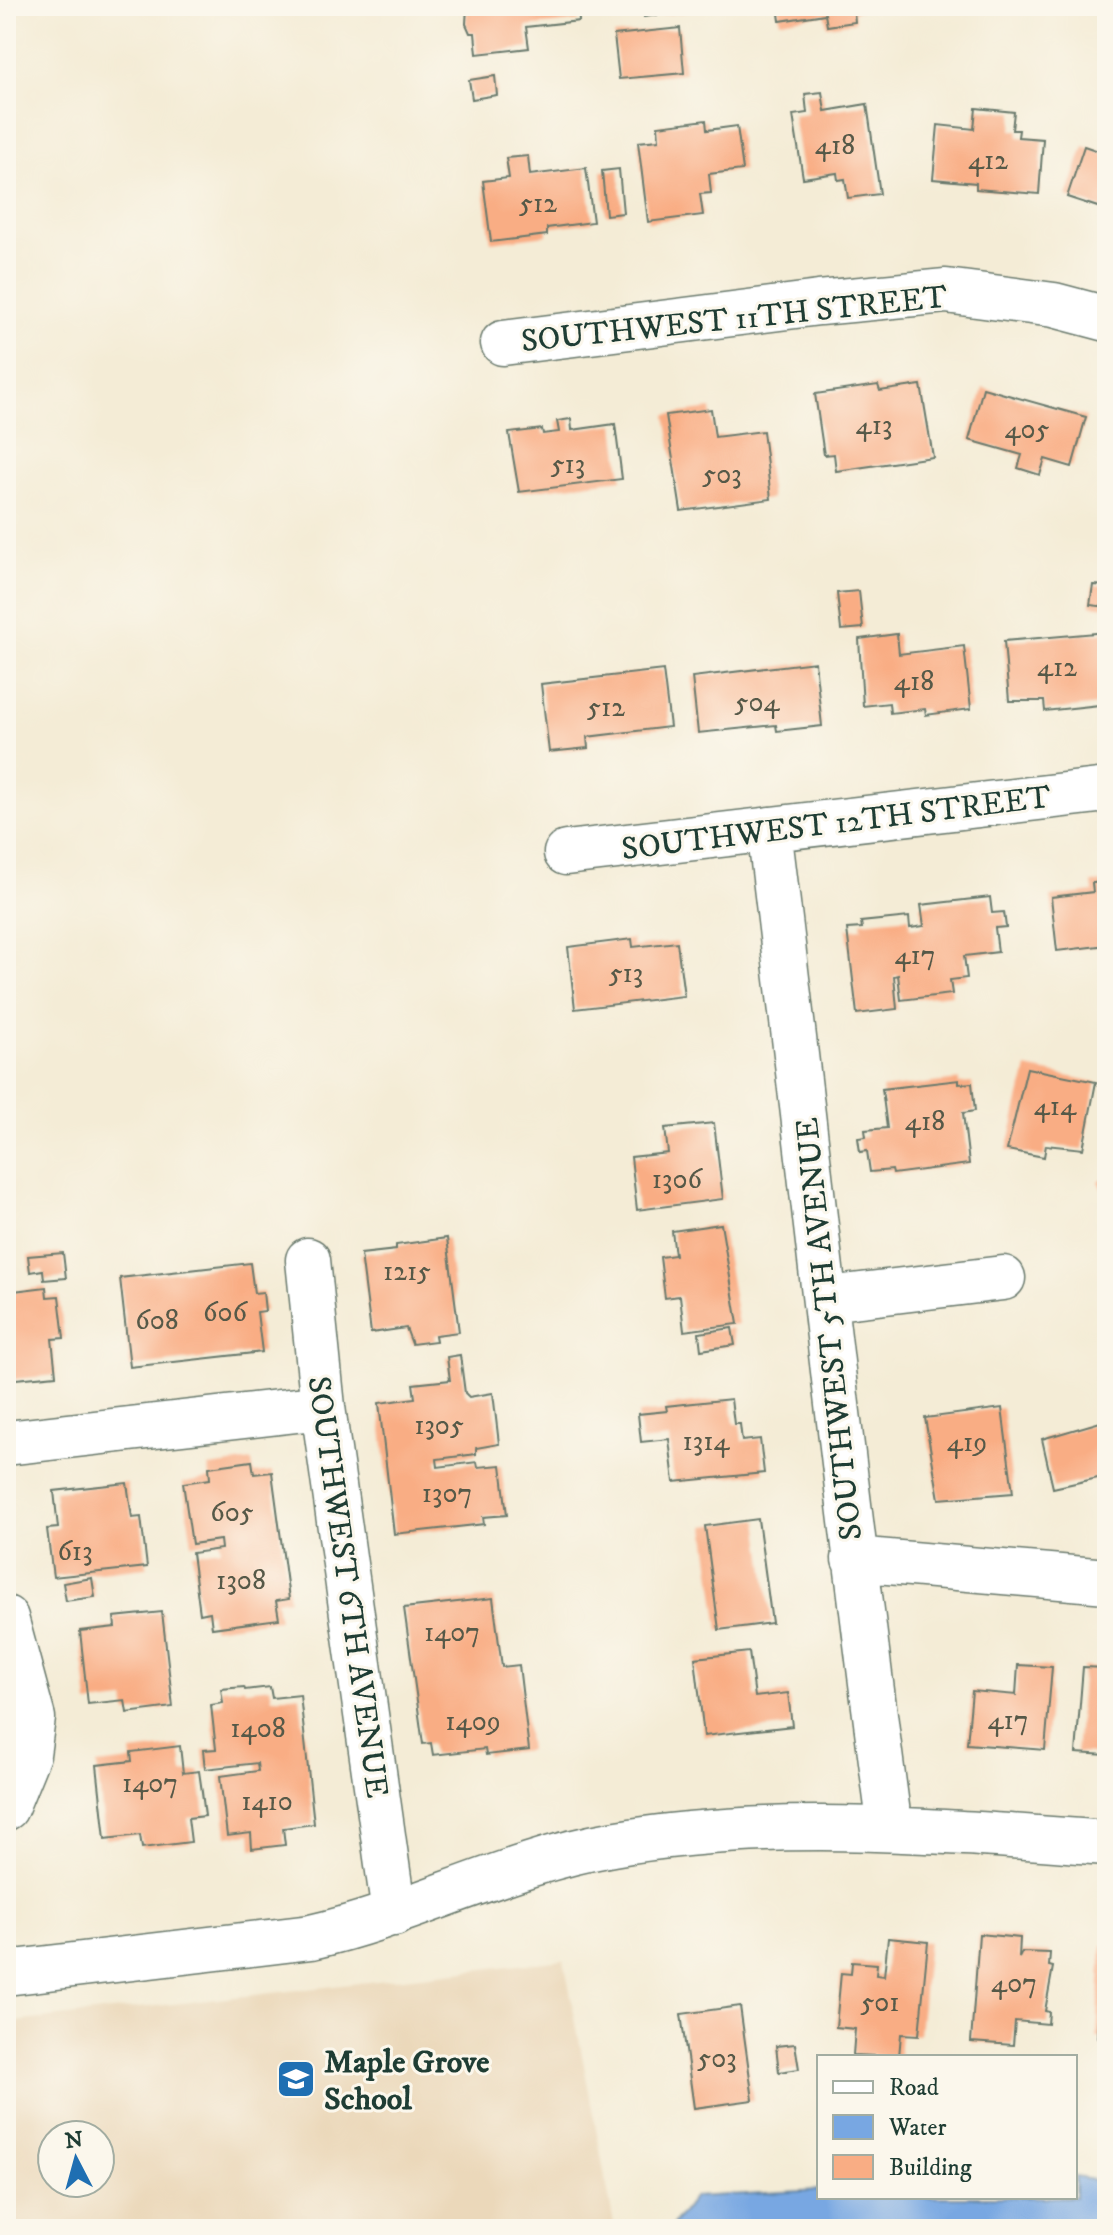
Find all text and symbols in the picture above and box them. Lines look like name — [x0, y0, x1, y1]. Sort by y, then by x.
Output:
house number: 418 — [815, 128, 855, 163]
house number: 412 — [968, 143, 1008, 178]
house number: 512 — [519, 186, 557, 221]
street label: SOUTHWEST 11TH STREET — [519, 278, 949, 362]
house number: 413 — [856, 408, 892, 443]
house number: 405 — [1004, 412, 1050, 447]
house number: 513 — [551, 447, 585, 482]
house number: 503 — [702, 457, 742, 492]
house number: 412 — [1037, 650, 1077, 685]
house number: 418 — [894, 664, 934, 699]
house number: 504 — [734, 685, 780, 720]
house number: 512 — [587, 690, 625, 725]
street label: SOUTHWEST 12TH STREET — [619, 778, 1053, 870]
house number: 417 — [894, 938, 936, 973]
house number: 513 — [609, 956, 643, 991]
house number: 414 — [1034, 1089, 1077, 1124]
house number: 418 — [905, 1104, 945, 1139]
street label: SOUTHWEST 5TH AVENUE — [788, 1115, 872, 1542]
house number: 1306 — [652, 1162, 704, 1197]
house number: 1215 — [383, 1254, 431, 1289]
house number: 606 — [203, 1295, 249, 1330]
house number: 608 — [135, 1303, 179, 1338]
street label: SOUTHWEST 6TH AVENUE — [298, 1374, 396, 1801]
house number: 1305 — [414, 1408, 464, 1443]
house number: 1314 — [682, 1424, 730, 1459]
house number: 419 — [947, 1425, 987, 1460]
house number: 1307 — [422, 1476, 472, 1511]
house number: 605 — [210, 1495, 254, 1530]
house number: 613 — [57, 1534, 93, 1569]
house number: 1308 — [216, 1563, 266, 1598]
house number: 1407 — [424, 1615, 480, 1650]
house number: 417 — [987, 1703, 1029, 1738]
house number: 1409 — [445, 1704, 501, 1739]
house number: 1408 — [230, 1711, 286, 1746]
house number: 1407 — [122, 1766, 178, 1801]
house number: 1410 — [241, 1784, 293, 1819]
house number: 407 — [991, 1966, 1037, 2001]
house number: 501 — [860, 1985, 900, 2020]
house number: 503 — [697, 2041, 737, 2076]
place label: Maple Grove School — [324, 2043, 489, 2120]
legend — [817, 2055, 1077, 2199]
school or university icon: Maple Grove School — [275, 2058, 317, 2100]
text: Road — [889, 2073, 939, 2103]
text: Water — [888, 2113, 946, 2143]
north arrow — [36, 2119, 116, 2199]
text: N — [64, 2126, 84, 2155]
text: Building — [889, 2153, 972, 2183]

